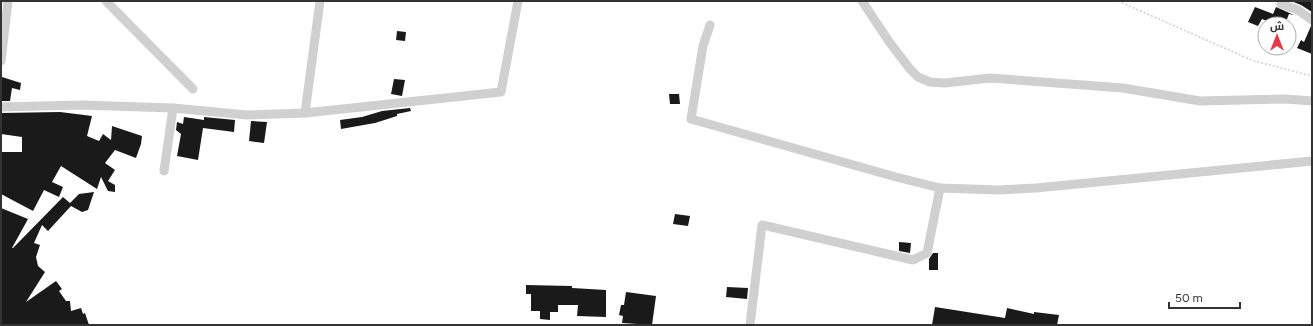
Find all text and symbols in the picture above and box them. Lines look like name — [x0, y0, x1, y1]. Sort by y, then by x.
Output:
north arrow — [1257, 16, 1297, 56]
text: ش — [1270, 20, 1284, 33]
scale bar — [1169, 284, 1240, 310]
text: 50 m — [1175, 291, 1203, 305]

